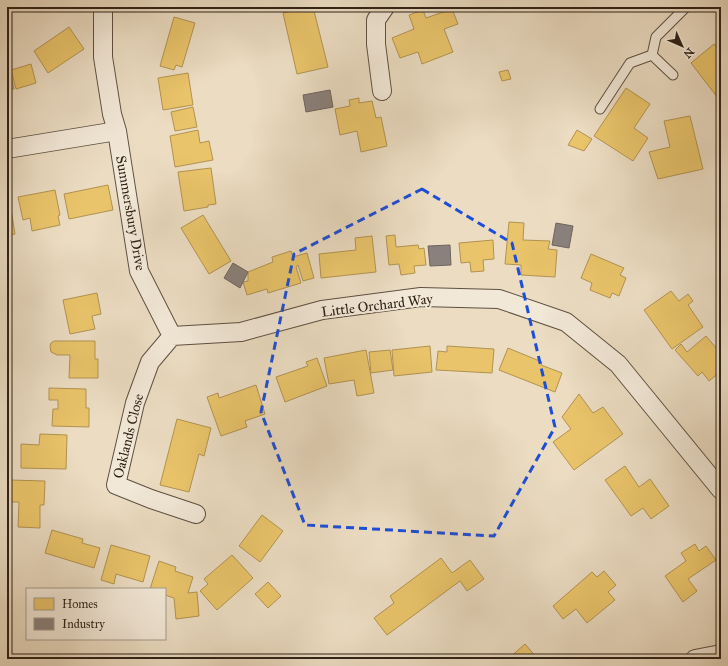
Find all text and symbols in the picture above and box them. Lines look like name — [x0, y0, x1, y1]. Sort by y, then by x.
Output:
north arrow — [662, 26, 702, 66]
text: N — [680, 45, 697, 61]
street label: Summersbury Drive — [112, 154, 149, 272]
street label: Little Orchard Way — [320, 290, 434, 321]
street label: Oaklands Close — [110, 392, 147, 480]
legend — [26, 588, 166, 640]
text: Homes — [62, 597, 98, 611]
text: Industry — [62, 617, 105, 631]

